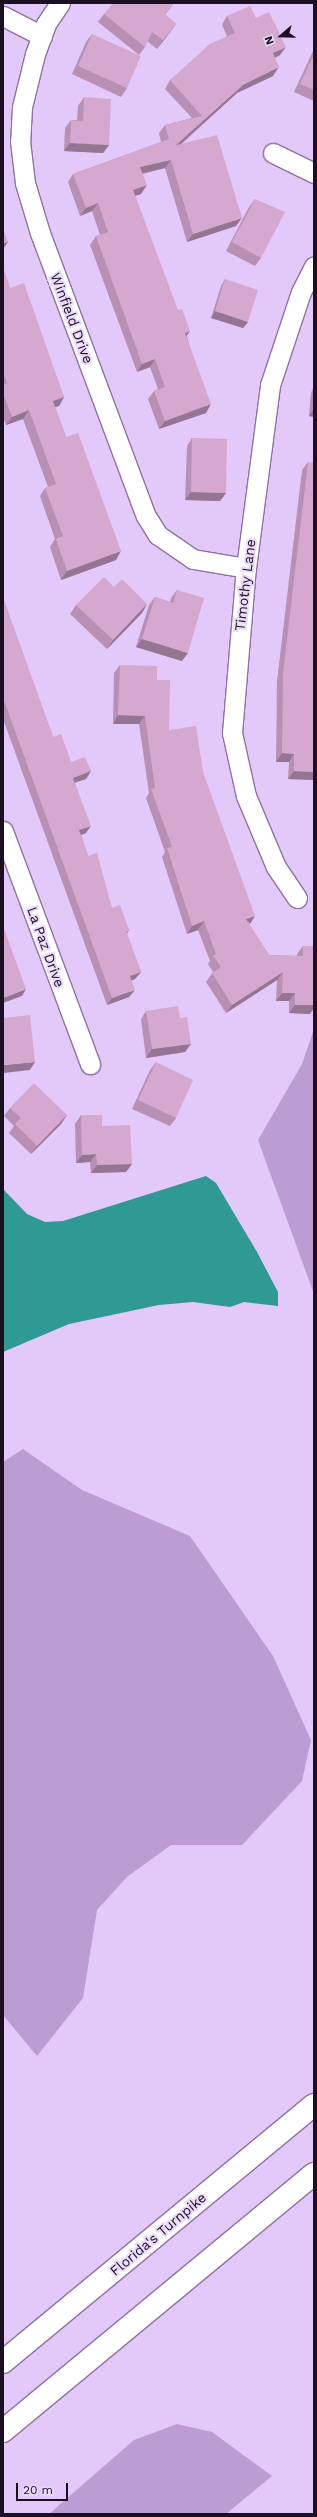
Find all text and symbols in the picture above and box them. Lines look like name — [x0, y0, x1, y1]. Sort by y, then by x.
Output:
north arrow — [261, 16, 301, 56]
text: N — [262, 34, 277, 46]
street label: Winfield Drive — [47, 270, 97, 366]
street label: Timothy Lane — [231, 538, 259, 632]
street label: La Paz Drive — [24, 904, 68, 990]
street label: Florida's Turnpike — [106, 2189, 210, 2279]
scale bar — [18, 2475, 70, 2501]
text: 20 m — [23, 2483, 53, 2497]

